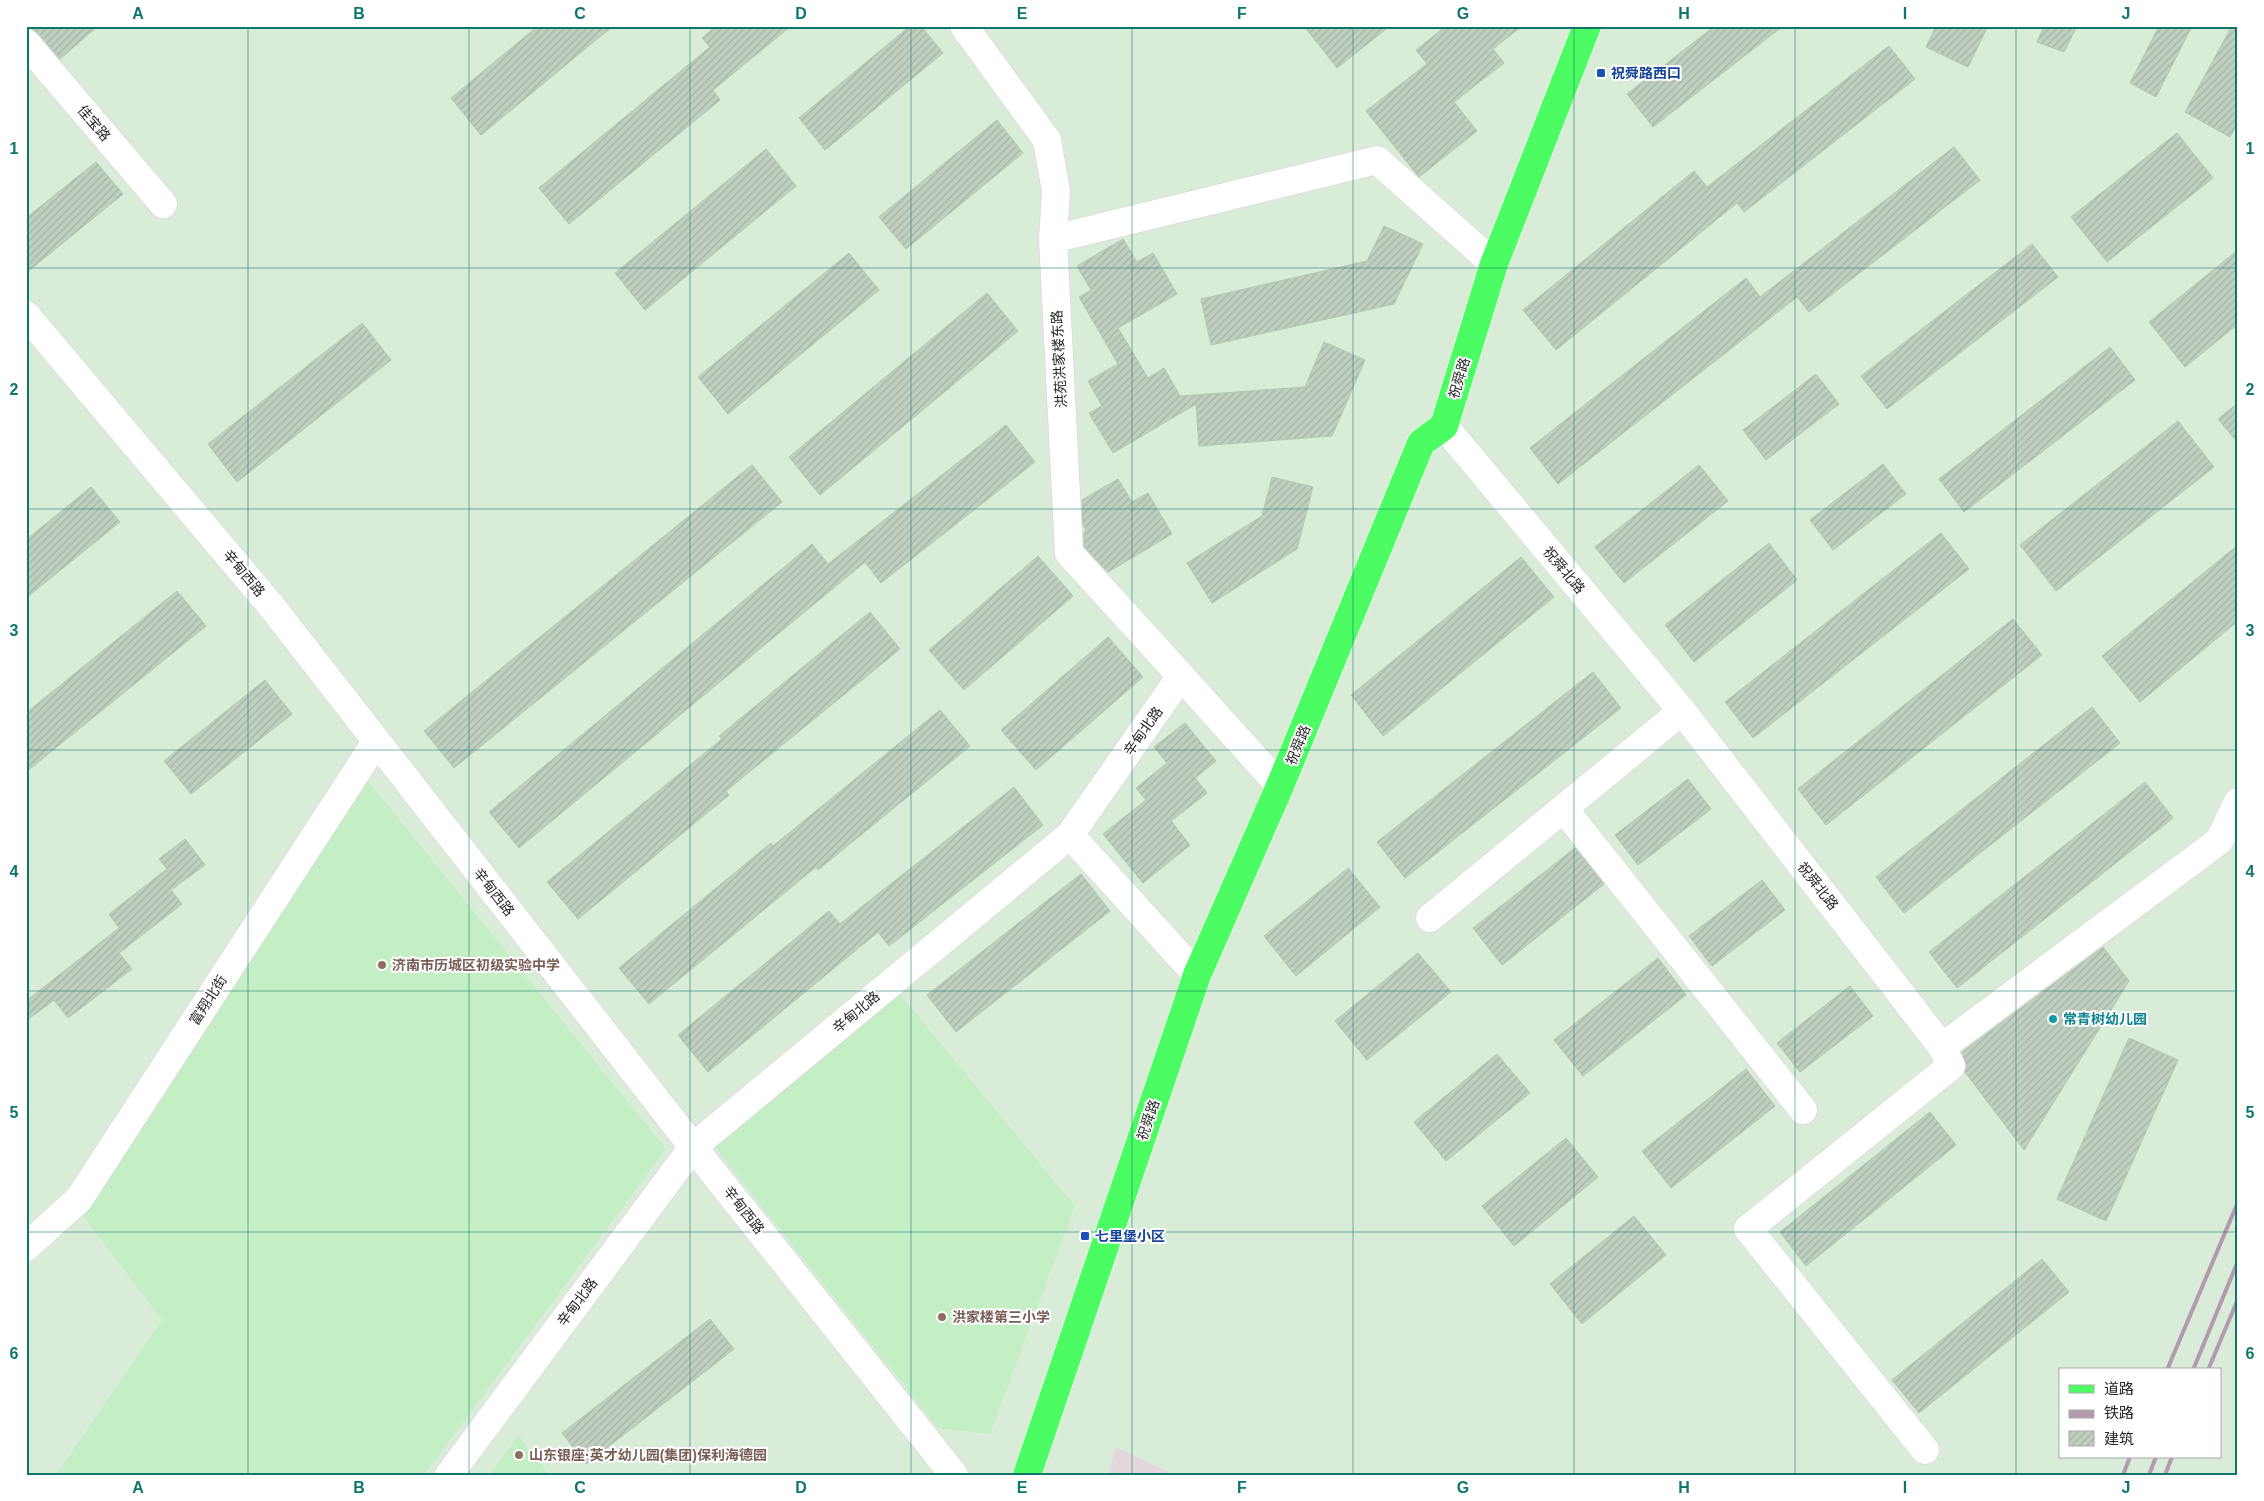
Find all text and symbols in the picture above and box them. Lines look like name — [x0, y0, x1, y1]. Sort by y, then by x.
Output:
text: A — [132, 5, 144, 22]
text: B — [353, 5, 365, 22]
text: C — [574, 5, 586, 22]
text: D — [795, 5, 807, 22]
text: E — [1017, 5, 1028, 22]
text: F — [1237, 5, 1247, 22]
text: G — [1457, 5, 1469, 22]
text: H — [1678, 5, 1690, 22]
text: I — [1903, 5, 1907, 22]
text: J — [2122, 5, 2130, 22]
place label: 祝舜路西口 — [1611, 65, 1681, 81]
marker: 祝舜路西口 — [1595, 67, 1607, 79]
street label: 佳宝路 — [74, 102, 114, 144]
text: 1 — [10, 140, 19, 157]
text: 1 — [2246, 140, 2255, 157]
street label: 洪苑洪家楼东路 — [1048, 310, 1070, 408]
street label: 祝舜路 — [1445, 356, 1473, 400]
text: 2 — [10, 381, 19, 398]
text: 2 — [2246, 381, 2255, 398]
street label: 祝舜北路 — [1540, 543, 1588, 597]
street label: 辛甸西路 — [220, 546, 268, 600]
text: 3 — [10, 622, 19, 639]
text: 3 — [2246, 622, 2255, 639]
street label: 辛甸北路 — [1120, 703, 1166, 759]
street label: 祝舜路 — [1283, 723, 1313, 767]
street label: 祝舜北路 — [1794, 859, 1842, 913]
text: 4 — [10, 863, 19, 880]
text: 4 — [2246, 863, 2255, 880]
street label: 辛甸西路 — [470, 865, 518, 919]
place label: 济南市历城区初级实验中学 — [392, 957, 560, 973]
marker: 济南市历城区初级实验中学 — [376, 959, 388, 971]
street label: 富翔北街 — [186, 972, 230, 1028]
street label: 辛甸北路 — [829, 988, 883, 1036]
place label: 常青树幼儿园 — [2063, 1011, 2147, 1027]
marker: 常青树幼儿园 — [2047, 1013, 2059, 1025]
street label: 祝舜路 — [1134, 1098, 1162, 1142]
text: 5 — [10, 1104, 19, 1121]
text: 5 — [2246, 1104, 2255, 1121]
street label: 辛甸西路 — [720, 1183, 768, 1237]
place label: 七里堡小区 — [1095, 1228, 1165, 1244]
marker: 七里堡小区 — [1079, 1230, 1091, 1242]
street label: 辛甸北路 — [554, 1275, 600, 1329]
place label: 洪家楼第三小学 — [952, 1309, 1050, 1325]
marker: 洪家楼第三小学 — [936, 1311, 948, 1323]
text: 6 — [10, 1345, 19, 1362]
text: 6 — [2246, 1345, 2255, 1362]
legend — [2059, 1368, 2222, 1458]
text: 道路 — [2104, 1380, 2134, 1397]
text: 铁路 — [2104, 1404, 2134, 1421]
text: 建筑 — [2104, 1430, 2134, 1447]
place label: 山东银座·英才幼儿园(集团)保利海德园 — [529, 1447, 767, 1463]
marker: 山东银座·英才幼儿园(集团)保利海德园 — [513, 1449, 525, 1461]
text: A — [132, 1479, 144, 1496]
text: B — [353, 1479, 365, 1496]
text: C — [574, 1479, 586, 1496]
text: D — [795, 1479, 807, 1496]
text: E — [1017, 1479, 1028, 1496]
text: F — [1237, 1479, 1247, 1496]
text: G — [1457, 1479, 1469, 1496]
text: H — [1678, 1479, 1690, 1496]
text: I — [1903, 1479, 1907, 1496]
text: J — [2122, 1479, 2130, 1496]

